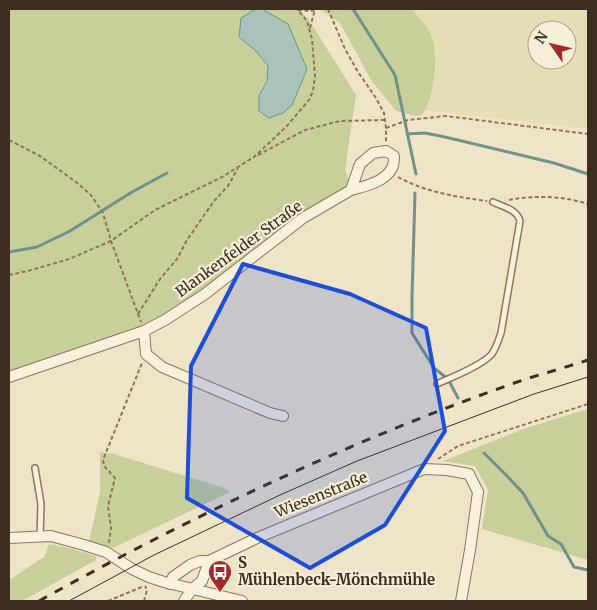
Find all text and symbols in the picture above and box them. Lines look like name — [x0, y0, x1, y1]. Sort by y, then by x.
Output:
north arrow — [527, 20, 577, 70]
text: N — [531, 28, 552, 47]
street label: Blankenfelder Straße — [172, 196, 306, 301]
street label: Wiesenstraße — [271, 467, 370, 522]
place label: S Mühlenbeck-Mönchmühle — [238, 553, 435, 589]
bus stop icon: S Mühlenbeck-Mönchmühle — [207, 559, 233, 593]

